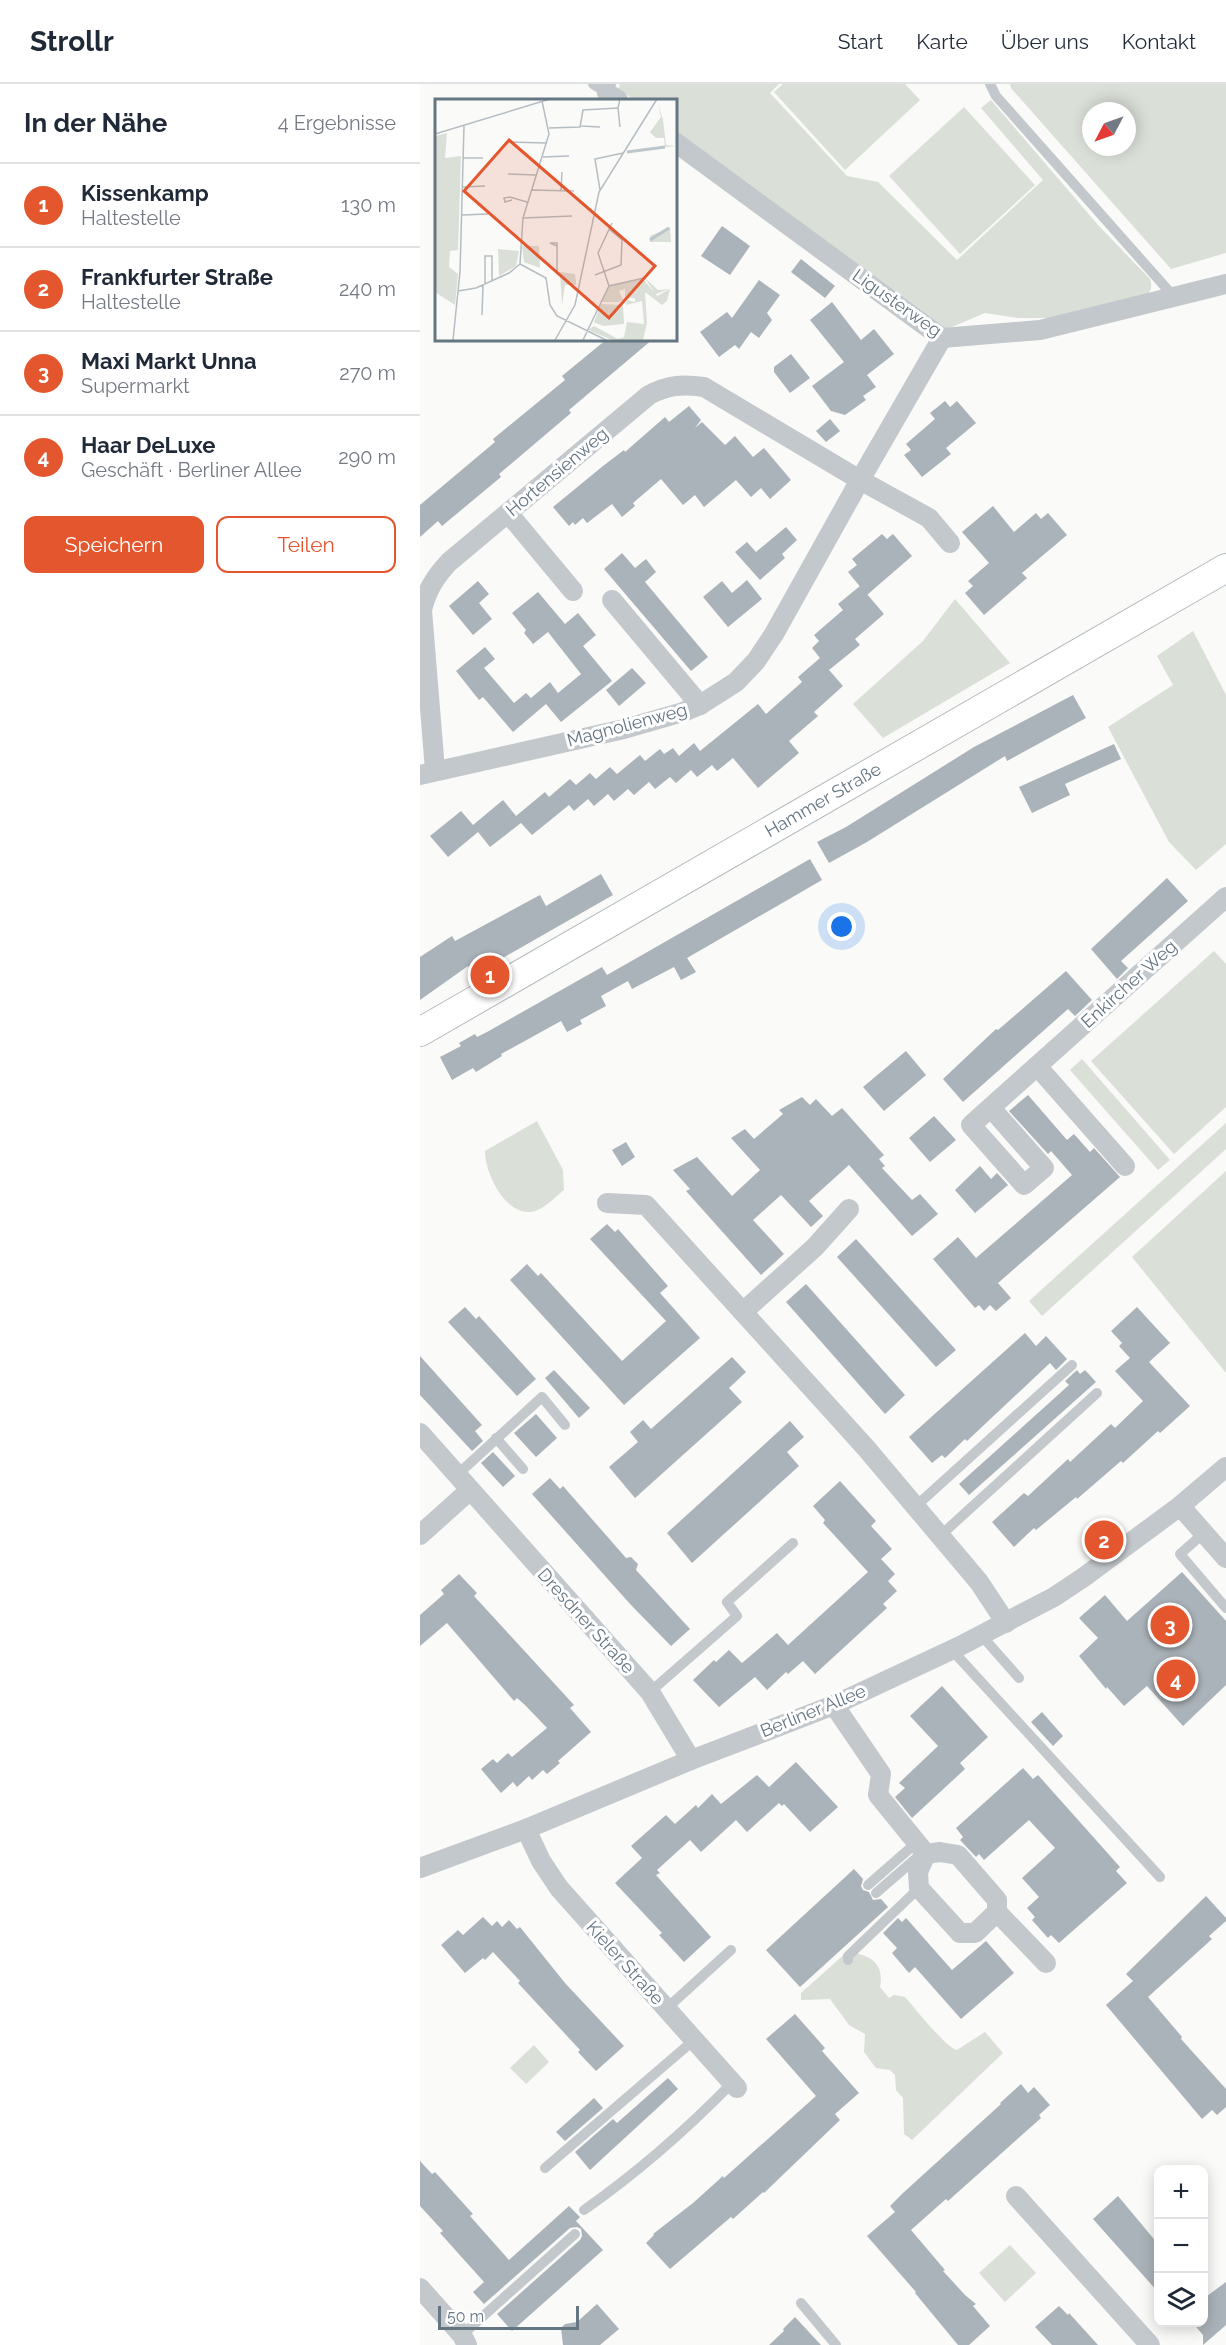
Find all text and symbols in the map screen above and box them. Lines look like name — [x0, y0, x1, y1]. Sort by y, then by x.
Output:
text: Strollr — [30, 25, 114, 58]
text: Start — [838, 29, 883, 54]
text: Karte — [916, 29, 968, 54]
text: Über uns — [1001, 29, 1089, 54]
text: Kontakt — [1122, 29, 1196, 54]
inset map — [435, 99, 676, 340]
north arrow — [1082, 102, 1136, 156]
text: In der Nähe — [24, 108, 167, 138]
text: 4 Ergebnisse — [278, 111, 396, 135]
text: Kissenkamp — [81, 180, 209, 206]
text: 1 — [39, 193, 48, 217]
text: 130 m — [341, 193, 396, 217]
text: Haltestelle — [81, 206, 181, 230]
text: Frankfurter Straße — [81, 264, 273, 290]
street label: Ligusterweg — [849, 264, 946, 341]
text: 2 — [38, 277, 49, 301]
text: 240 m — [339, 277, 396, 301]
text: Haltestelle — [81, 290, 181, 314]
text: Maxi Markt Unna — [81, 348, 257, 374]
text: 3 — [38, 361, 49, 385]
text: 270 m — [339, 361, 396, 385]
text: Supermarkt — [81, 374, 190, 398]
street label: Hortensienweg — [501, 423, 612, 520]
text: Haar DeLuxe — [81, 432, 215, 458]
text: 4 — [38, 445, 49, 469]
text: 290 m — [338, 445, 396, 469]
text: Geschäft · Berliner Allee — [81, 458, 302, 482]
button: Speichern — [24, 516, 204, 573]
button: Teilen — [216, 516, 396, 573]
street label: Magnolienweg — [564, 698, 689, 751]
street label: Hammer Straße — [761, 758, 885, 841]
your location — [827, 912, 856, 941]
street label: Enkircher Weg — [1077, 935, 1181, 1032]
pin: 1 — [470, 952, 510, 998]
pin: 2 — [1084, 1518, 1124, 1562]
street label: Dresdner Straße — [534, 1564, 639, 1678]
pin: 3 — [1150, 1602, 1190, 1648]
pin: 4 — [1156, 1656, 1196, 1702]
street label: Berliner Allee — [757, 1680, 869, 1741]
street label: Kieler Straße — [582, 1916, 669, 2009]
map controls — [1154, 2165, 1208, 2327]
button: + — [1154, 2165, 1208, 2219]
button: − — [1154, 2219, 1208, 2273]
button: layers — [1154, 2273, 1208, 2327]
scale bar — [438, 2303, 579, 2330]
text: 50 m — [447, 2307, 484, 2326]

